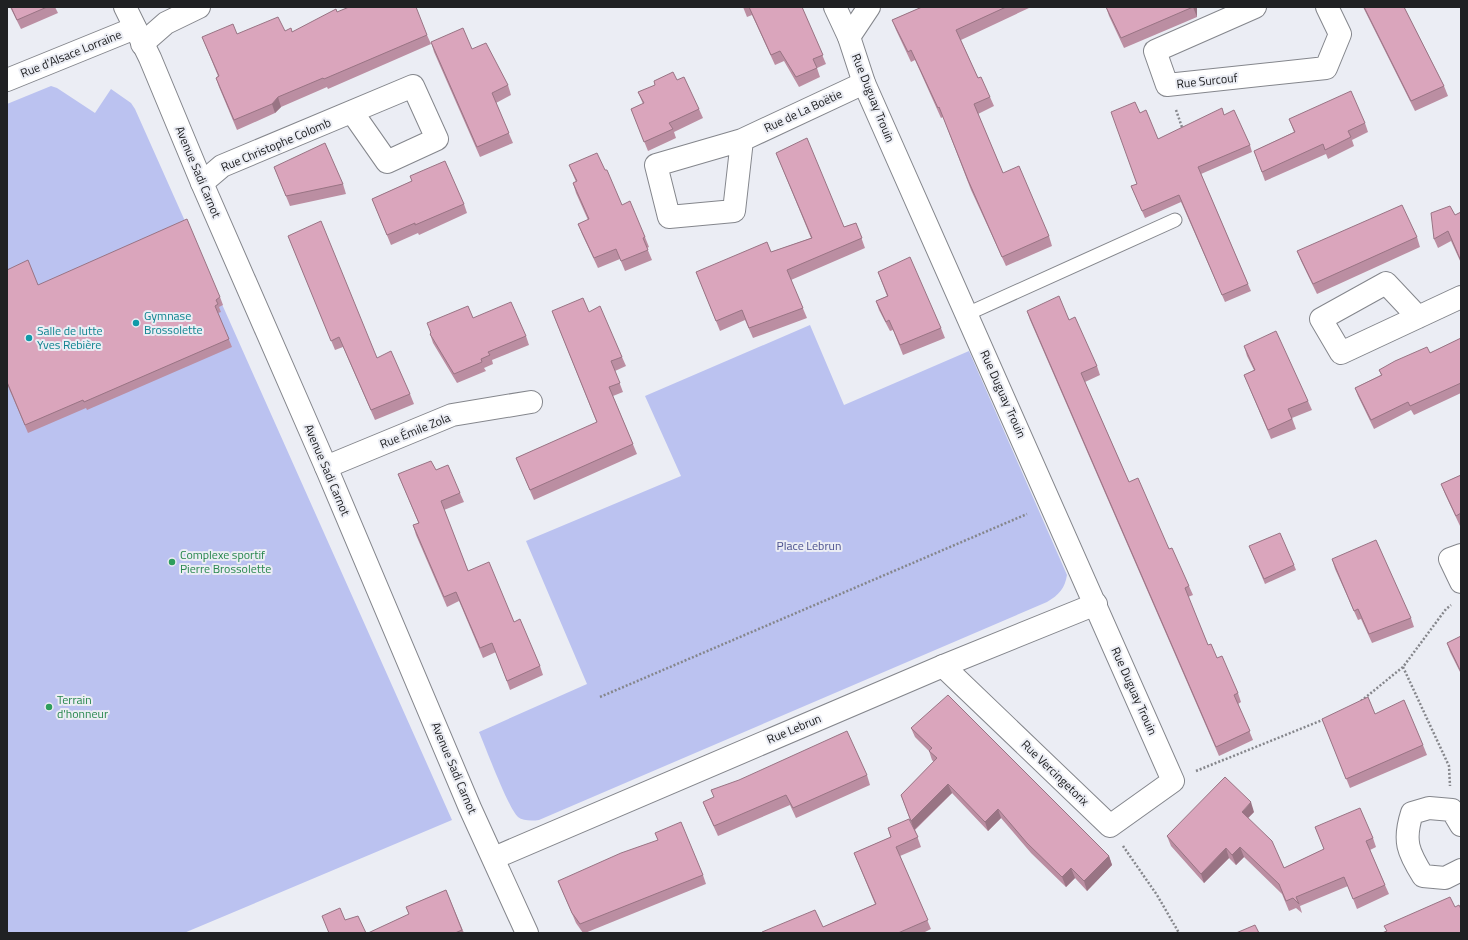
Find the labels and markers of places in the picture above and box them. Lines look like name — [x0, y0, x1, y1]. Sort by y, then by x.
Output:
place label: Gymnase Brossolette — [144, 306, 203, 339]
marker: Gymnase Brossolette — [131, 318, 141, 328]
place label: Salle de lutte Yves Rebière — [37, 321, 102, 354]
marker: Salle de lutte Yves Rebière — [24, 333, 34, 343]
place label: Complexe sportif Pierre Brossolette — [180, 545, 271, 578]
marker: Complexe sportif Pierre Brossolette — [167, 557, 177, 567]
place label: Terrain d'honneur — [57, 690, 108, 723]
marker: Terrain d'honneur — [44, 702, 54, 712]

